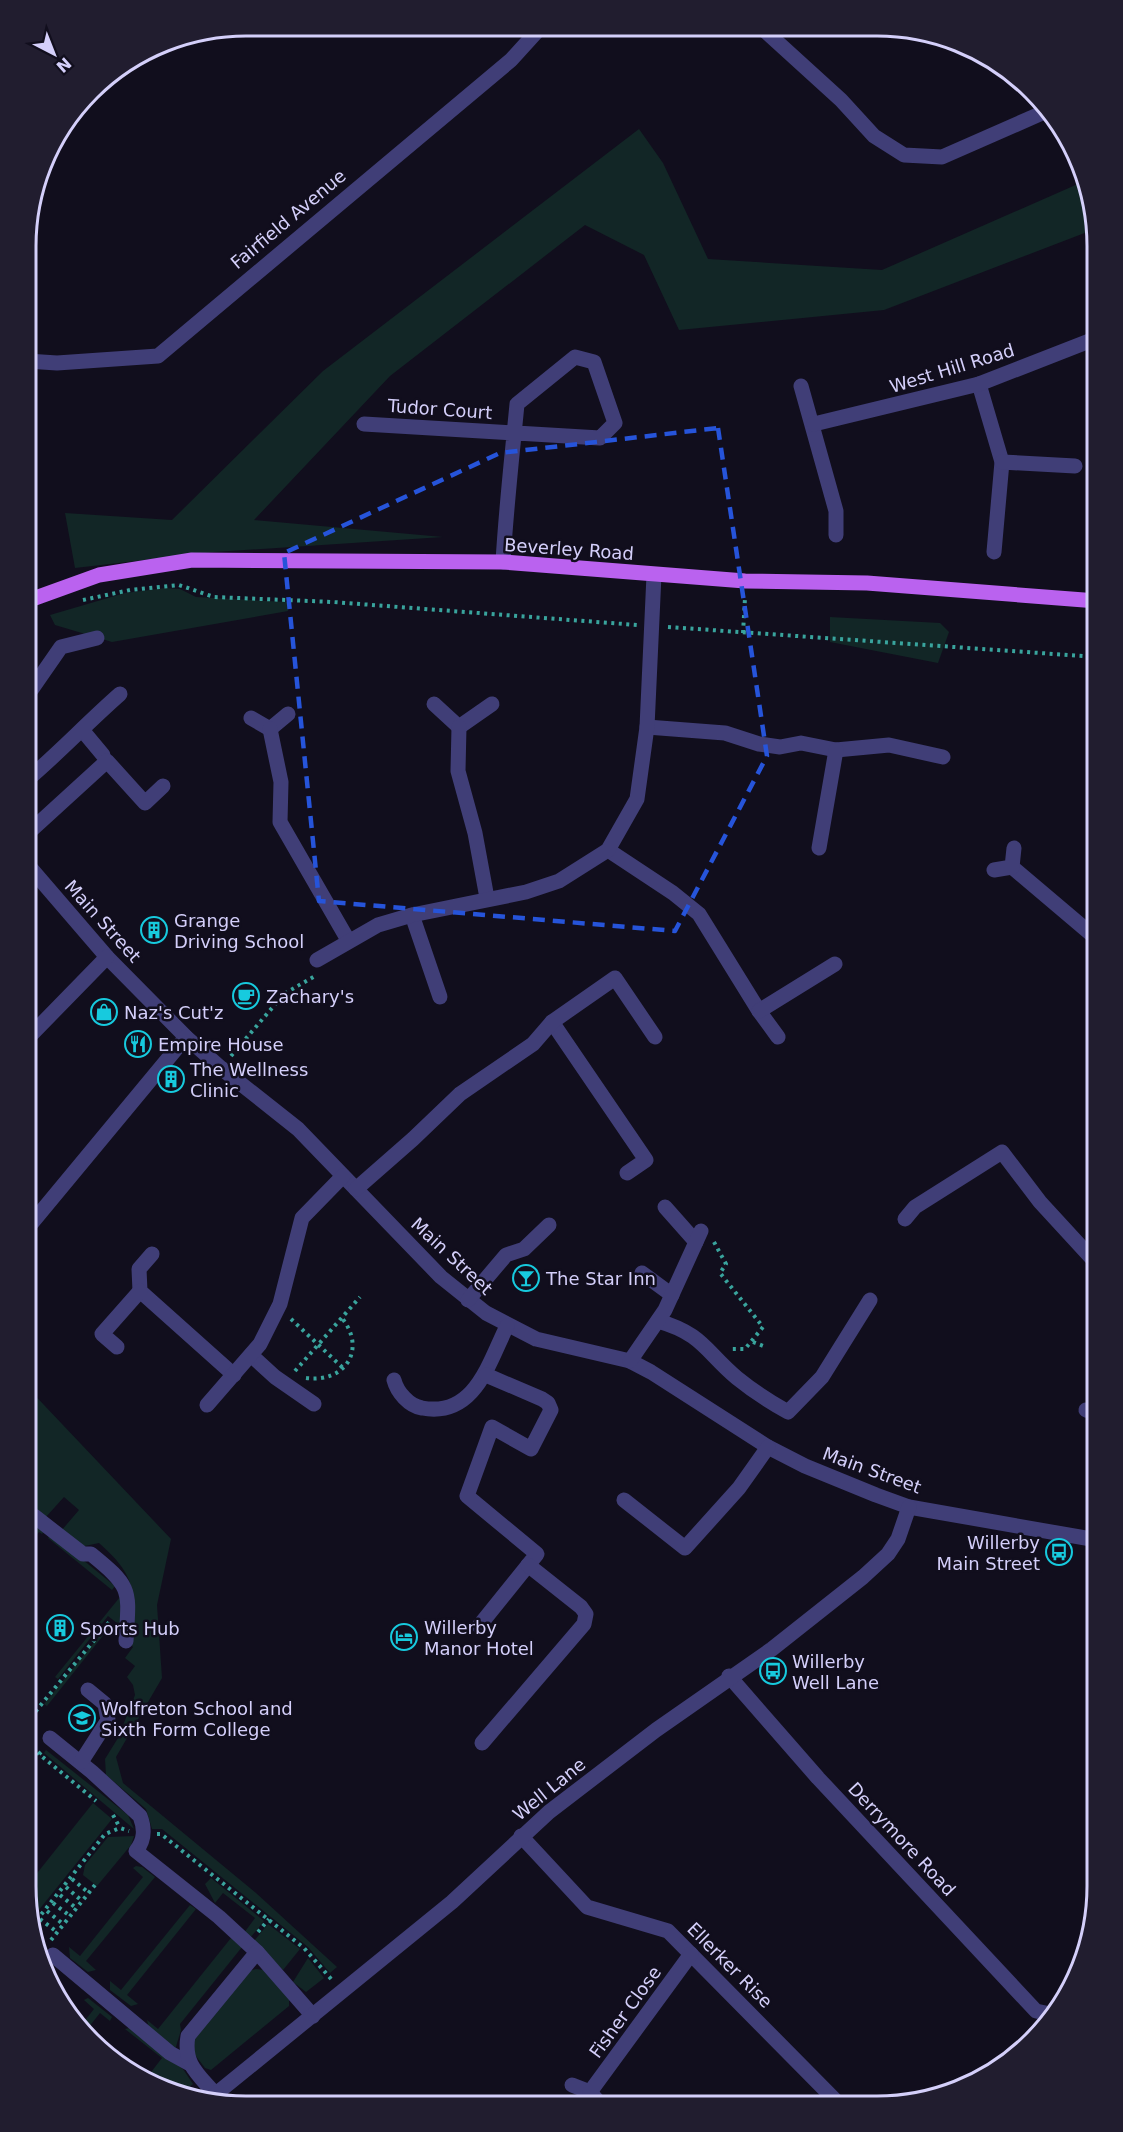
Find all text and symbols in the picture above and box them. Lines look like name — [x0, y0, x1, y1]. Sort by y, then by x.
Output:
north arrow — [24, 24, 84, 84]
text: N — [52, 53, 75, 76]
street label: Fairfield Avenue — [226, 165, 350, 273]
street label: West Hill Road — [887, 339, 1017, 397]
street label: Tudor Court — [386, 395, 493, 423]
street label: Beverley Road — [503, 534, 635, 564]
street label: Main Street — [61, 876, 145, 966]
place label: Grange Driving School — [174, 910, 304, 952]
building icon: Grange Driving School — [139, 915, 169, 945]
cafe icon: Zachary's — [231, 981, 261, 1011]
place label: Zachary's — [266, 986, 354, 1007]
shop icon: Naz's Cut'z — [89, 997, 119, 1027]
place label: Naz's Cut'z — [124, 1002, 223, 1023]
restaurant icon: Empire House — [123, 1029, 153, 1059]
place label: Empire House — [158, 1034, 284, 1055]
place label: The Wellness Clinic — [189, 1059, 308, 1101]
building icon: The Wellness Clinic — [156, 1064, 186, 1094]
street label: Main Street — [407, 1213, 497, 1299]
bar icon: The Star Inn — [511, 1263, 541, 1293]
place label: The Star Inn — [545, 1268, 656, 1289]
street label: Main Street — [820, 1442, 924, 1498]
place label: Willerby Main Street — [937, 1532, 1040, 1574]
bus stop icon: Willerby Main Street — [1044, 1537, 1074, 1567]
building icon: Sports Hub — [45, 1613, 75, 1643]
place label: Willerby Manor Hotel — [424, 1617, 534, 1659]
place label: Sports Hub — [80, 1618, 180, 1639]
hotel icon: Willerby Manor Hotel — [389, 1622, 419, 1652]
place label: Willerby Well Lane — [792, 1651, 879, 1693]
bus stop icon: Willerby Well Lane — [758, 1656, 788, 1686]
place label: Wolfreton School and Sixth Form College — [101, 1698, 293, 1740]
school or university icon: Wolfreton School and Sixth Form College — [67, 1703, 97, 1733]
street label: Well Lane — [509, 1753, 589, 1825]
street label: Derrymore Road — [844, 1778, 960, 1900]
street label: Ellerker Rise — [683, 1918, 777, 2012]
street label: Fisher Close — [585, 1962, 665, 2062]

